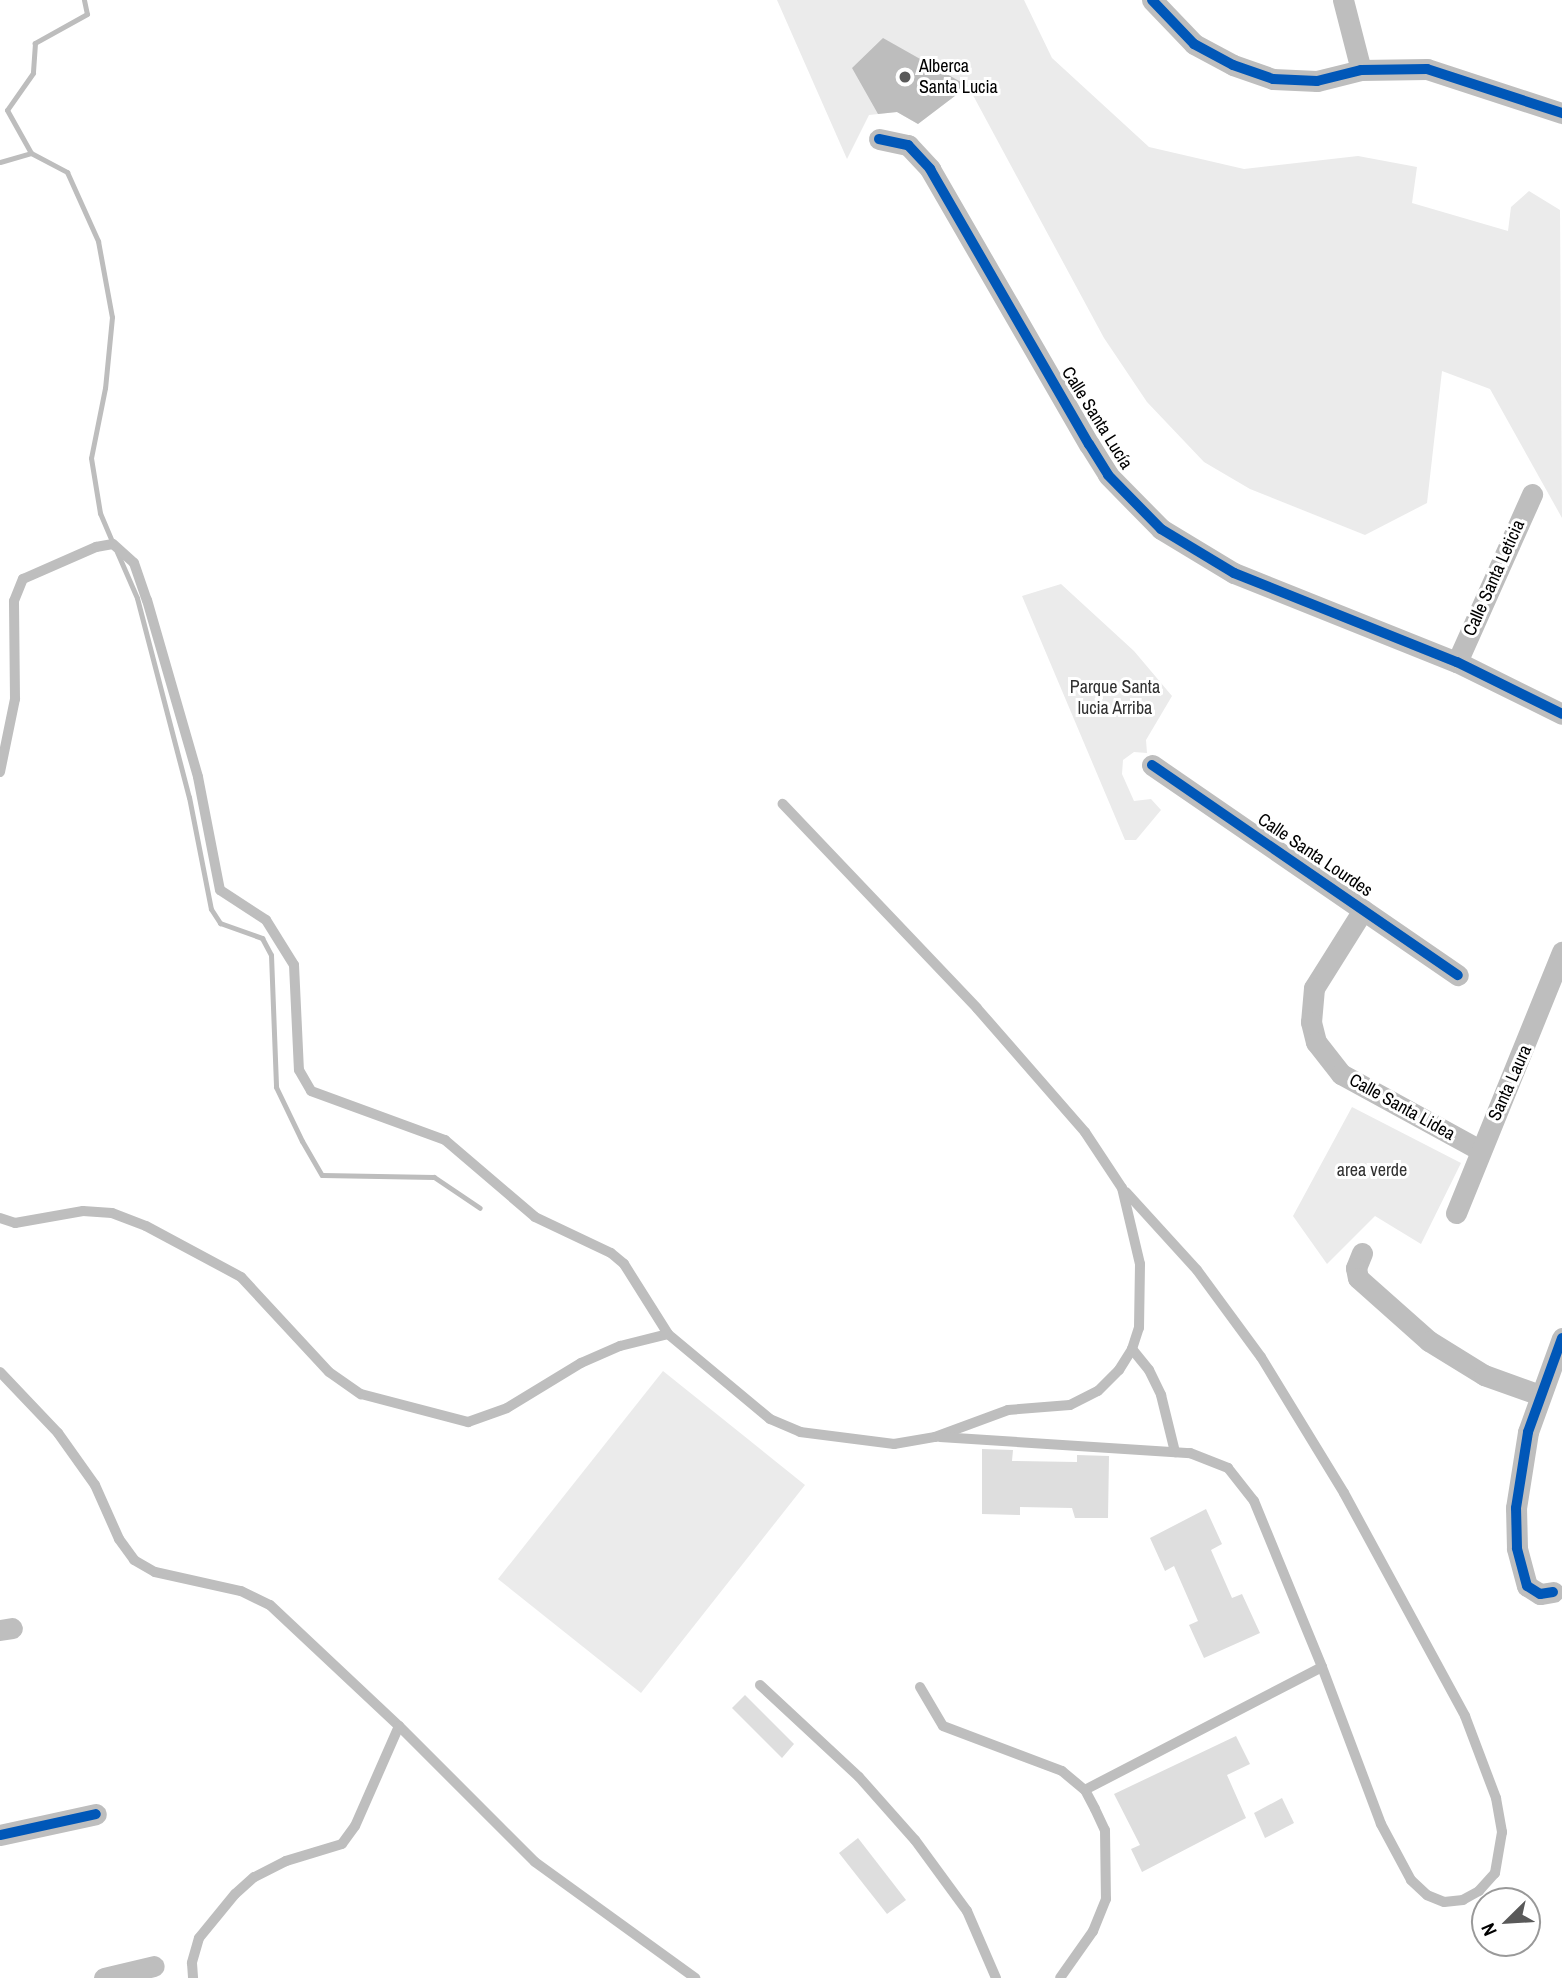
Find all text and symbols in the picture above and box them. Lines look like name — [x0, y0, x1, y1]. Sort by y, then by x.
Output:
place label: Alberca Santa Lucia — [919, 56, 998, 98]
marker: Alberca Santa Lucia — [897, 69, 913, 85]
street label: Calle Santa Lucía — [1057, 363, 1137, 473]
street label: Calle Santa Leticia — [1459, 517, 1529, 639]
park label: Parque Santa lucia Arriba — [1070, 677, 1160, 720]
street label: Calle Santa Lourdes — [1254, 809, 1376, 901]
street label: Santa Laura — [1484, 1042, 1536, 1124]
street label: Calle Santa Lidea — [1345, 1069, 1459, 1145]
park label: area verde — [1337, 1159, 1407, 1181]
north arrow — [1471, 1887, 1541, 1957]
text: N — [1474, 1919, 1503, 1940]

